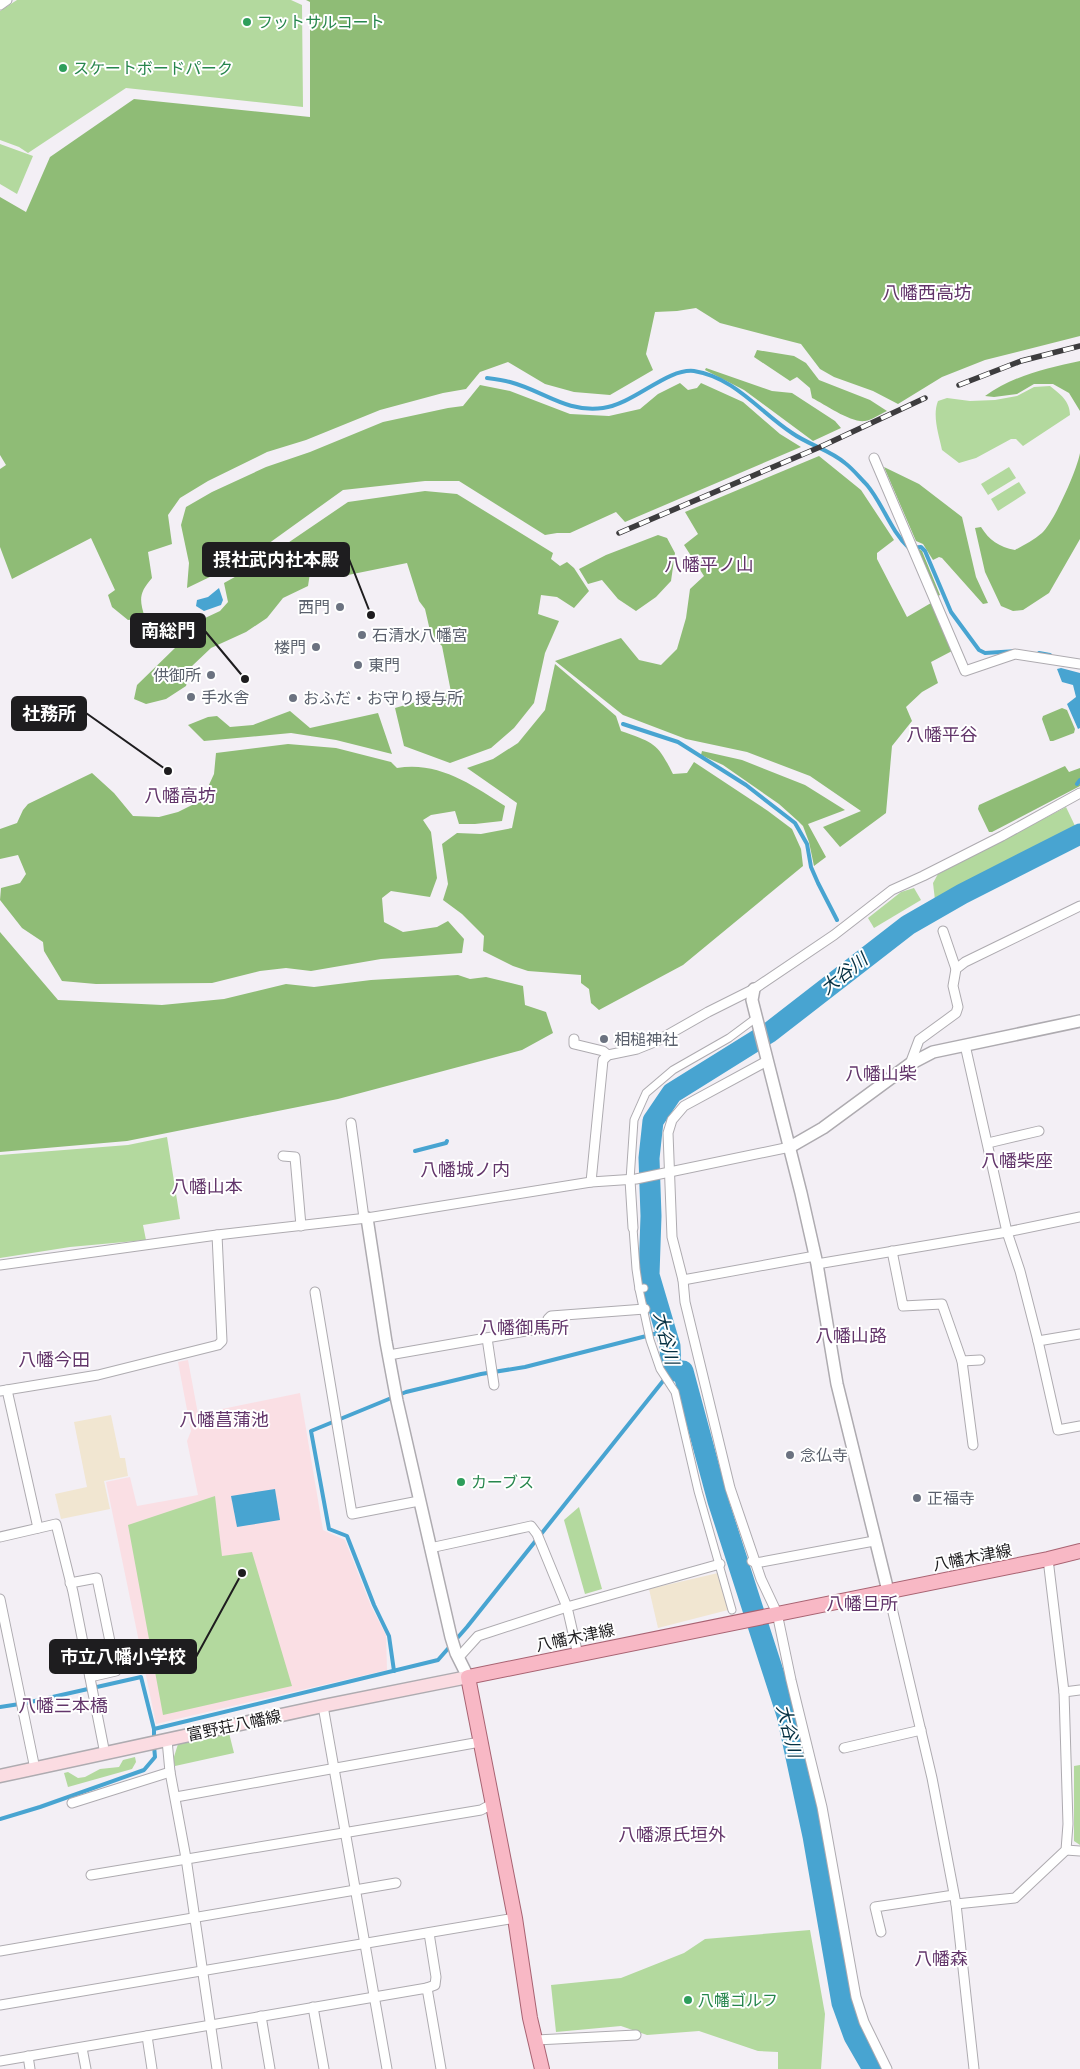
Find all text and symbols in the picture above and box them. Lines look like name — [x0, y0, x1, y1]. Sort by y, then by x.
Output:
place label: フットサルコート — [257, 12, 385, 33]
marker: フットサルコート — [241, 16, 253, 28]
place label: スケートボードパーク — [73, 58, 233, 79]
marker: スケートボードパーク — [57, 62, 69, 74]
district label: 八幡西高坊 — [882, 281, 972, 304]
callout: 摂社武内社本殿 — [203, 543, 349, 576]
text: 摂社武内社本殿 — [213, 548, 339, 571]
district label: 八幡平ノ山 — [664, 553, 754, 576]
place label: 西門 — [298, 597, 330, 618]
marker: 西門 — [334, 601, 346, 613]
callout: 南総門 — [131, 614, 205, 647]
text: 南総門 — [141, 619, 195, 642]
place label: 石清水八幡宮 — [372, 625, 468, 646]
marker: 石清水八幡宮 — [356, 629, 368, 641]
place label: 楼門 — [274, 637, 306, 658]
marker: 楼門 — [310, 641, 322, 653]
place label: 東門 — [368, 655, 400, 676]
marker: 東門 — [352, 659, 364, 671]
place label: 供御所 — [153, 665, 201, 686]
marker: 供御所 — [205, 669, 217, 681]
place label: 手水舎 — [201, 687, 249, 708]
place label: おふだ・お守り授与所 — [303, 688, 463, 709]
marker: 手水舎 — [185, 691, 197, 703]
marker: おふだ・お守り授与所 — [287, 692, 299, 704]
callout: 社務所 — [12, 697, 86, 730]
text: 社務所 — [22, 702, 76, 725]
district label: 八幡平谷 — [906, 723, 978, 746]
district label: 八幡高坊 — [144, 784, 216, 807]
water label: 大谷川 — [815, 947, 874, 999]
place label: 相槌神社 — [614, 1029, 678, 1050]
marker: 相槌神社 — [598, 1033, 610, 1045]
district label: 八幡山柴 — [845, 1062, 917, 1085]
district label: 八幡柴座 — [981, 1149, 1053, 1172]
district label: 八幡城ノ内 — [420, 1158, 510, 1181]
district label: 八幡山本 — [171, 1175, 243, 1198]
water label: 大谷川 — [649, 1309, 685, 1369]
district label: 八幡御馬所 — [479, 1316, 569, 1339]
district label: 八幡山路 — [815, 1324, 887, 1347]
district label: 八幡今田 — [18, 1348, 90, 1371]
district label: 八幡菖蒲池 — [179, 1408, 269, 1431]
place label: 念仏寺 — [800, 1445, 848, 1466]
marker: 念仏寺 — [784, 1449, 796, 1461]
place label: カーブス — [471, 1472, 534, 1493]
marker: カーブス — [455, 1476, 467, 1488]
place label: 正福寺 — [927, 1488, 975, 1509]
marker: 正福寺 — [911, 1492, 923, 1504]
street label: 八幡木津線 — [931, 1540, 1013, 1575]
district label: 八幡旦所 — [826, 1592, 898, 1615]
street label: 八幡木津線 — [534, 1619, 616, 1656]
callout: 市立八幡小学校 — [50, 1640, 196, 1673]
text: 市立八幡小学校 — [60, 1645, 186, 1668]
district label: 八幡三本橋 — [18, 1694, 108, 1717]
water label: 大谷川 — [772, 1702, 808, 1762]
street label: 富野荘八幡線 — [185, 1705, 283, 1746]
district label: 八幡源氏垣外 — [618, 1823, 726, 1846]
district label: 八幡森 — [914, 1947, 968, 1970]
place label: 八幡ゴルフ — [698, 1990, 778, 2011]
marker: 八幡ゴルフ — [682, 1994, 694, 2006]

